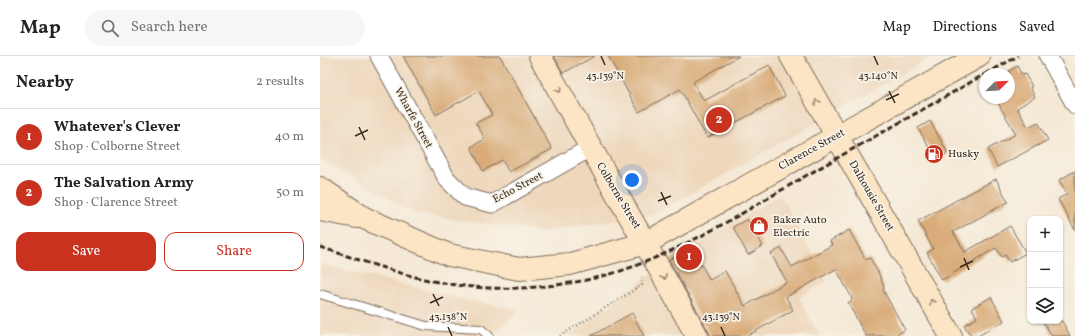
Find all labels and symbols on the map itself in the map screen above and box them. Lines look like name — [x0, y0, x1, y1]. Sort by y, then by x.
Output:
north arrow — [979, 68, 1015, 104]
text: 43.139°N — [586, 69, 625, 83]
text: 43.140°N — [858, 69, 898, 83]
street label: Wharfe Street — [390, 85, 436, 151]
one-way arrow — [554, 86, 561, 94]
one-way arrow — [815, 99, 822, 106]
pin: 2 — [706, 105, 732, 135]
street label: Clarence Street — [776, 126, 848, 174]
fuel station icon: Husky — [923, 143, 945, 165]
place label: Husky — [948, 147, 979, 162]
street label: Dalhousie Street — [845, 158, 897, 234]
street label: Colborne Street — [592, 160, 644, 232]
street label: Echo Street — [490, 168, 546, 207]
your location — [622, 170, 642, 190]
place label: Baker Auto Electric — [773, 213, 827, 241]
shop icon: Baker Auto Electric — [748, 215, 770, 237]
pin: 1 — [676, 242, 702, 272]
one-way arrow — [660, 273, 667, 280]
one-way arrow — [929, 299, 936, 306]
text: 43.138°N — [429, 310, 468, 324]
text: 43.139°N — [702, 310, 741, 324]

